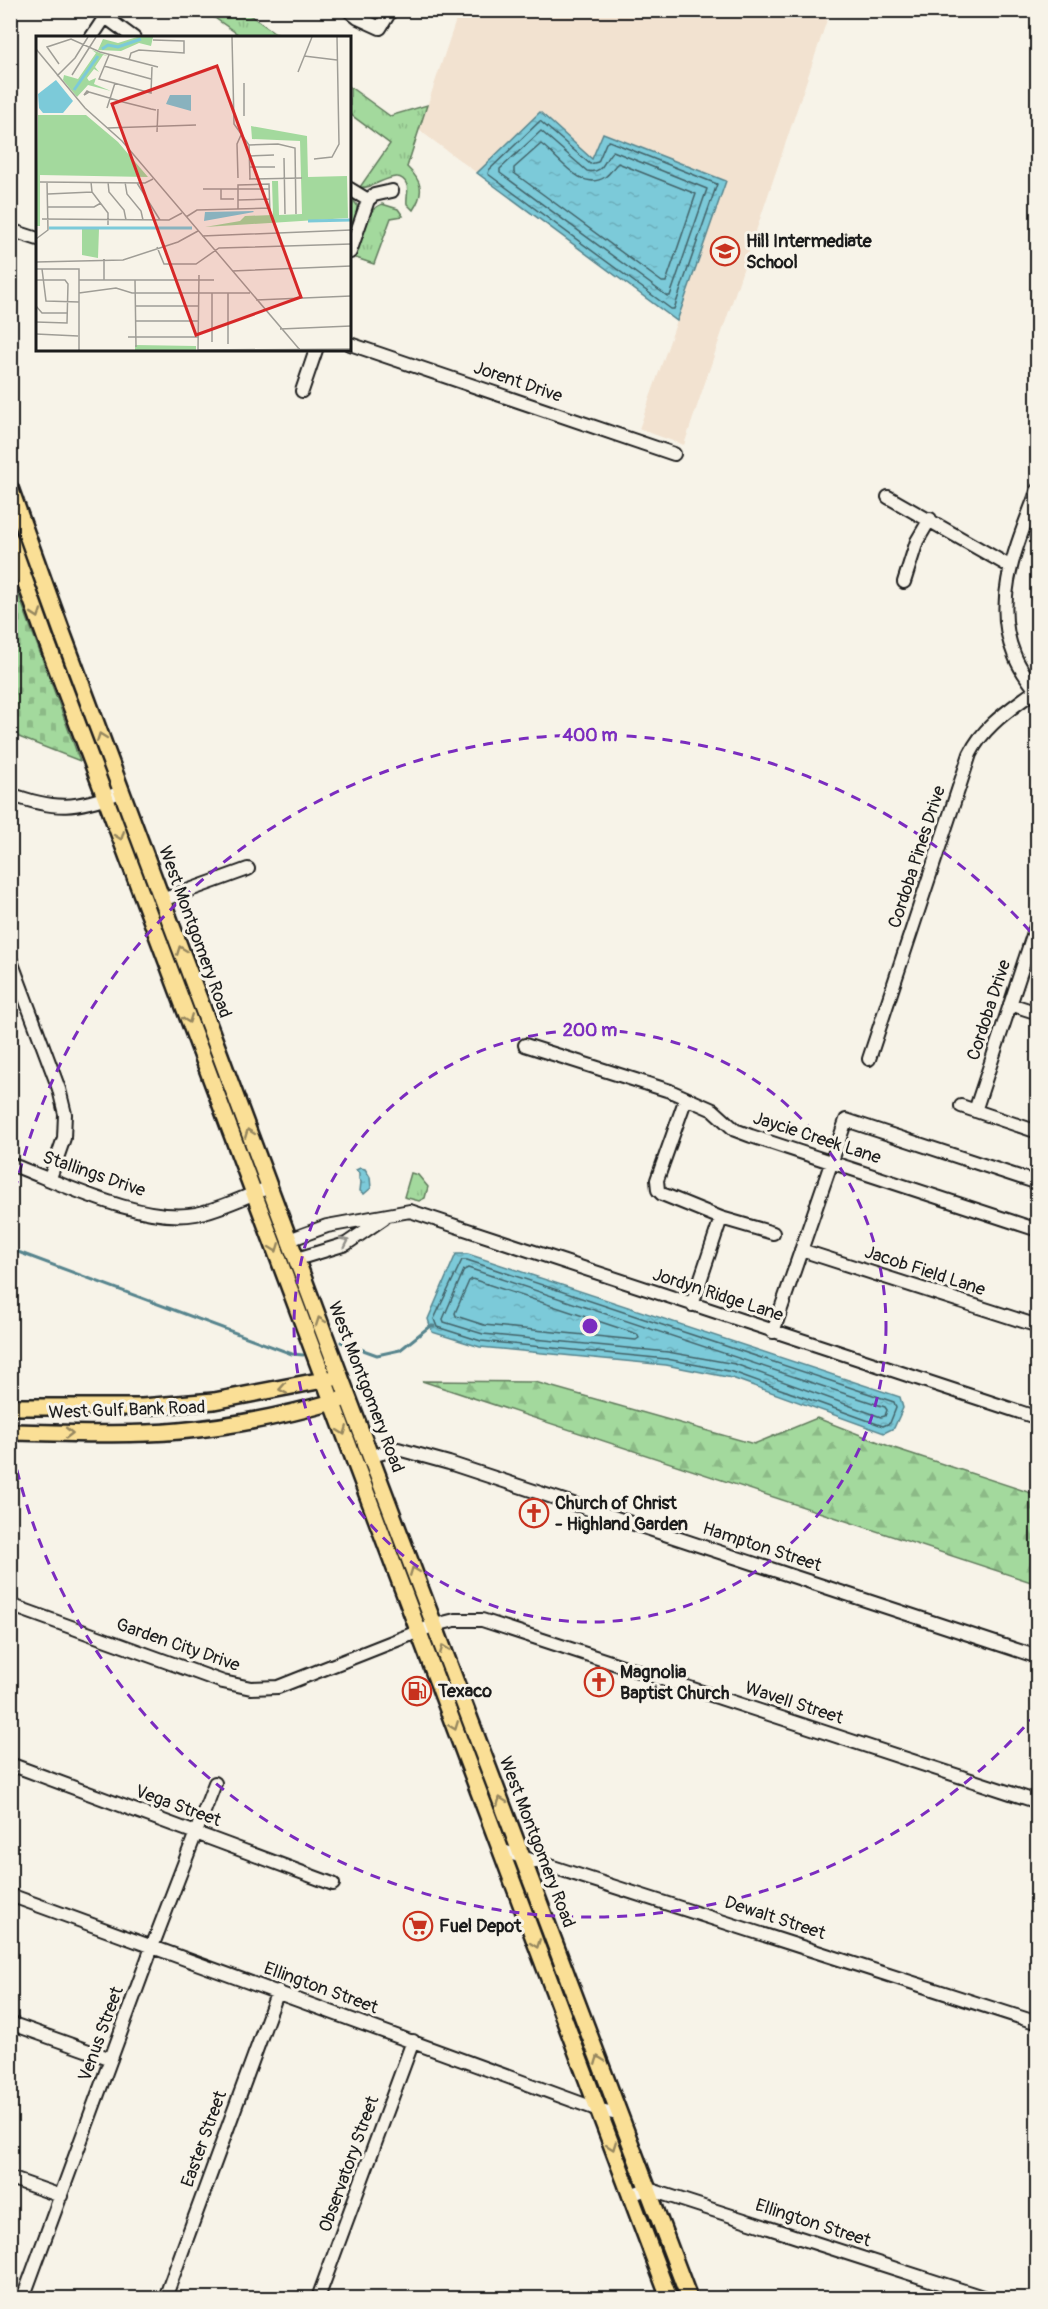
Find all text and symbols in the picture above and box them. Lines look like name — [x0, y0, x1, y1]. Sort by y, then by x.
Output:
inset map — [36, 36, 351, 351]
place label: Hill Intermediate School — [746, 230, 873, 274]
school or university icon: Hill Intermediate School — [709, 235, 741, 267]
street label: Jorent Drive — [471, 356, 566, 408]
one-way arrow — [29, 608, 42, 619]
text: 400 m — [563, 724, 617, 747]
one-way arrow — [95, 732, 108, 743]
street label: Cordoba Pines Drive — [883, 783, 951, 931]
one-way arrow — [112, 830, 125, 841]
street label: West Montgomery Road — [153, 843, 237, 1021]
one-way arrow — [175, 945, 188, 956]
street label: Cordoba Drive — [962, 957, 1016, 1063]
one-way arrow — [181, 1013, 194, 1023]
text: 200 m — [563, 1019, 617, 1042]
street label: Jaycie Creek Lane — [750, 1106, 884, 1170]
one-way arrow — [244, 1128, 256, 1139]
street label: Stallings Drive — [40, 1146, 149, 1202]
one-way arrow — [339, 1238, 350, 1250]
street label: Jacob Field Lane — [862, 1241, 988, 1301]
one-way arrow — [267, 1242, 280, 1253]
street label: Jordyn Ridge Lane — [650, 1263, 786, 1327]
street label: West Montgomery Road — [323, 1298, 409, 1476]
centre of rings — [580, 1316, 600, 1336]
one-way arrow — [314, 1317, 327, 1327]
one-way arrow — [278, 1382, 288, 1395]
street label: West Gulf Bank Road — [48, 1396, 206, 1424]
one-way arrow — [336, 1425, 349, 1435]
one-way arrow — [64, 1427, 73, 1439]
place label: Church of Christ - Highland Garden — [555, 1492, 688, 1536]
church icon: Church of Christ - Highland Garden — [518, 1497, 550, 1529]
street label: Hampton Street — [700, 1517, 825, 1577]
one-way arrow — [409, 1566, 422, 1576]
street label: Garden City Drive — [113, 1613, 243, 1677]
one-way arrow — [438, 1644, 451, 1655]
place label: Magnolia Baptist Church — [620, 1661, 730, 1705]
church icon: Magnolia Baptist Church — [583, 1666, 615, 1698]
fuel station icon: Texaco — [401, 1675, 433, 1707]
street label: Wavell Street — [742, 1676, 847, 1730]
place label: Texaco — [437, 1680, 492, 1703]
one-way arrow — [447, 1720, 459, 1731]
street label: West Montgomery Road — [494, 1753, 580, 1931]
street label: Vega Street — [132, 1780, 225, 1832]
one-way arrow — [496, 1796, 508, 1807]
street label: Dewalt Street — [722, 1891, 829, 1945]
supermarket icon: Fuel Depot — [402, 1910, 434, 1942]
place label: Fuel Depot — [439, 1915, 522, 1938]
one-way arrow — [529, 1937, 541, 1948]
street label: Ellington Street — [261, 1957, 382, 2020]
street label: Venus Street — [73, 1983, 129, 2085]
one-way arrow — [593, 2055, 606, 2065]
street label: Easter Street — [176, 2087, 232, 2190]
street label: Observatory Street — [314, 2092, 385, 2235]
one-way arrow — [604, 2140, 617, 2151]
street label: Ellington Street — [752, 2194, 874, 2253]

